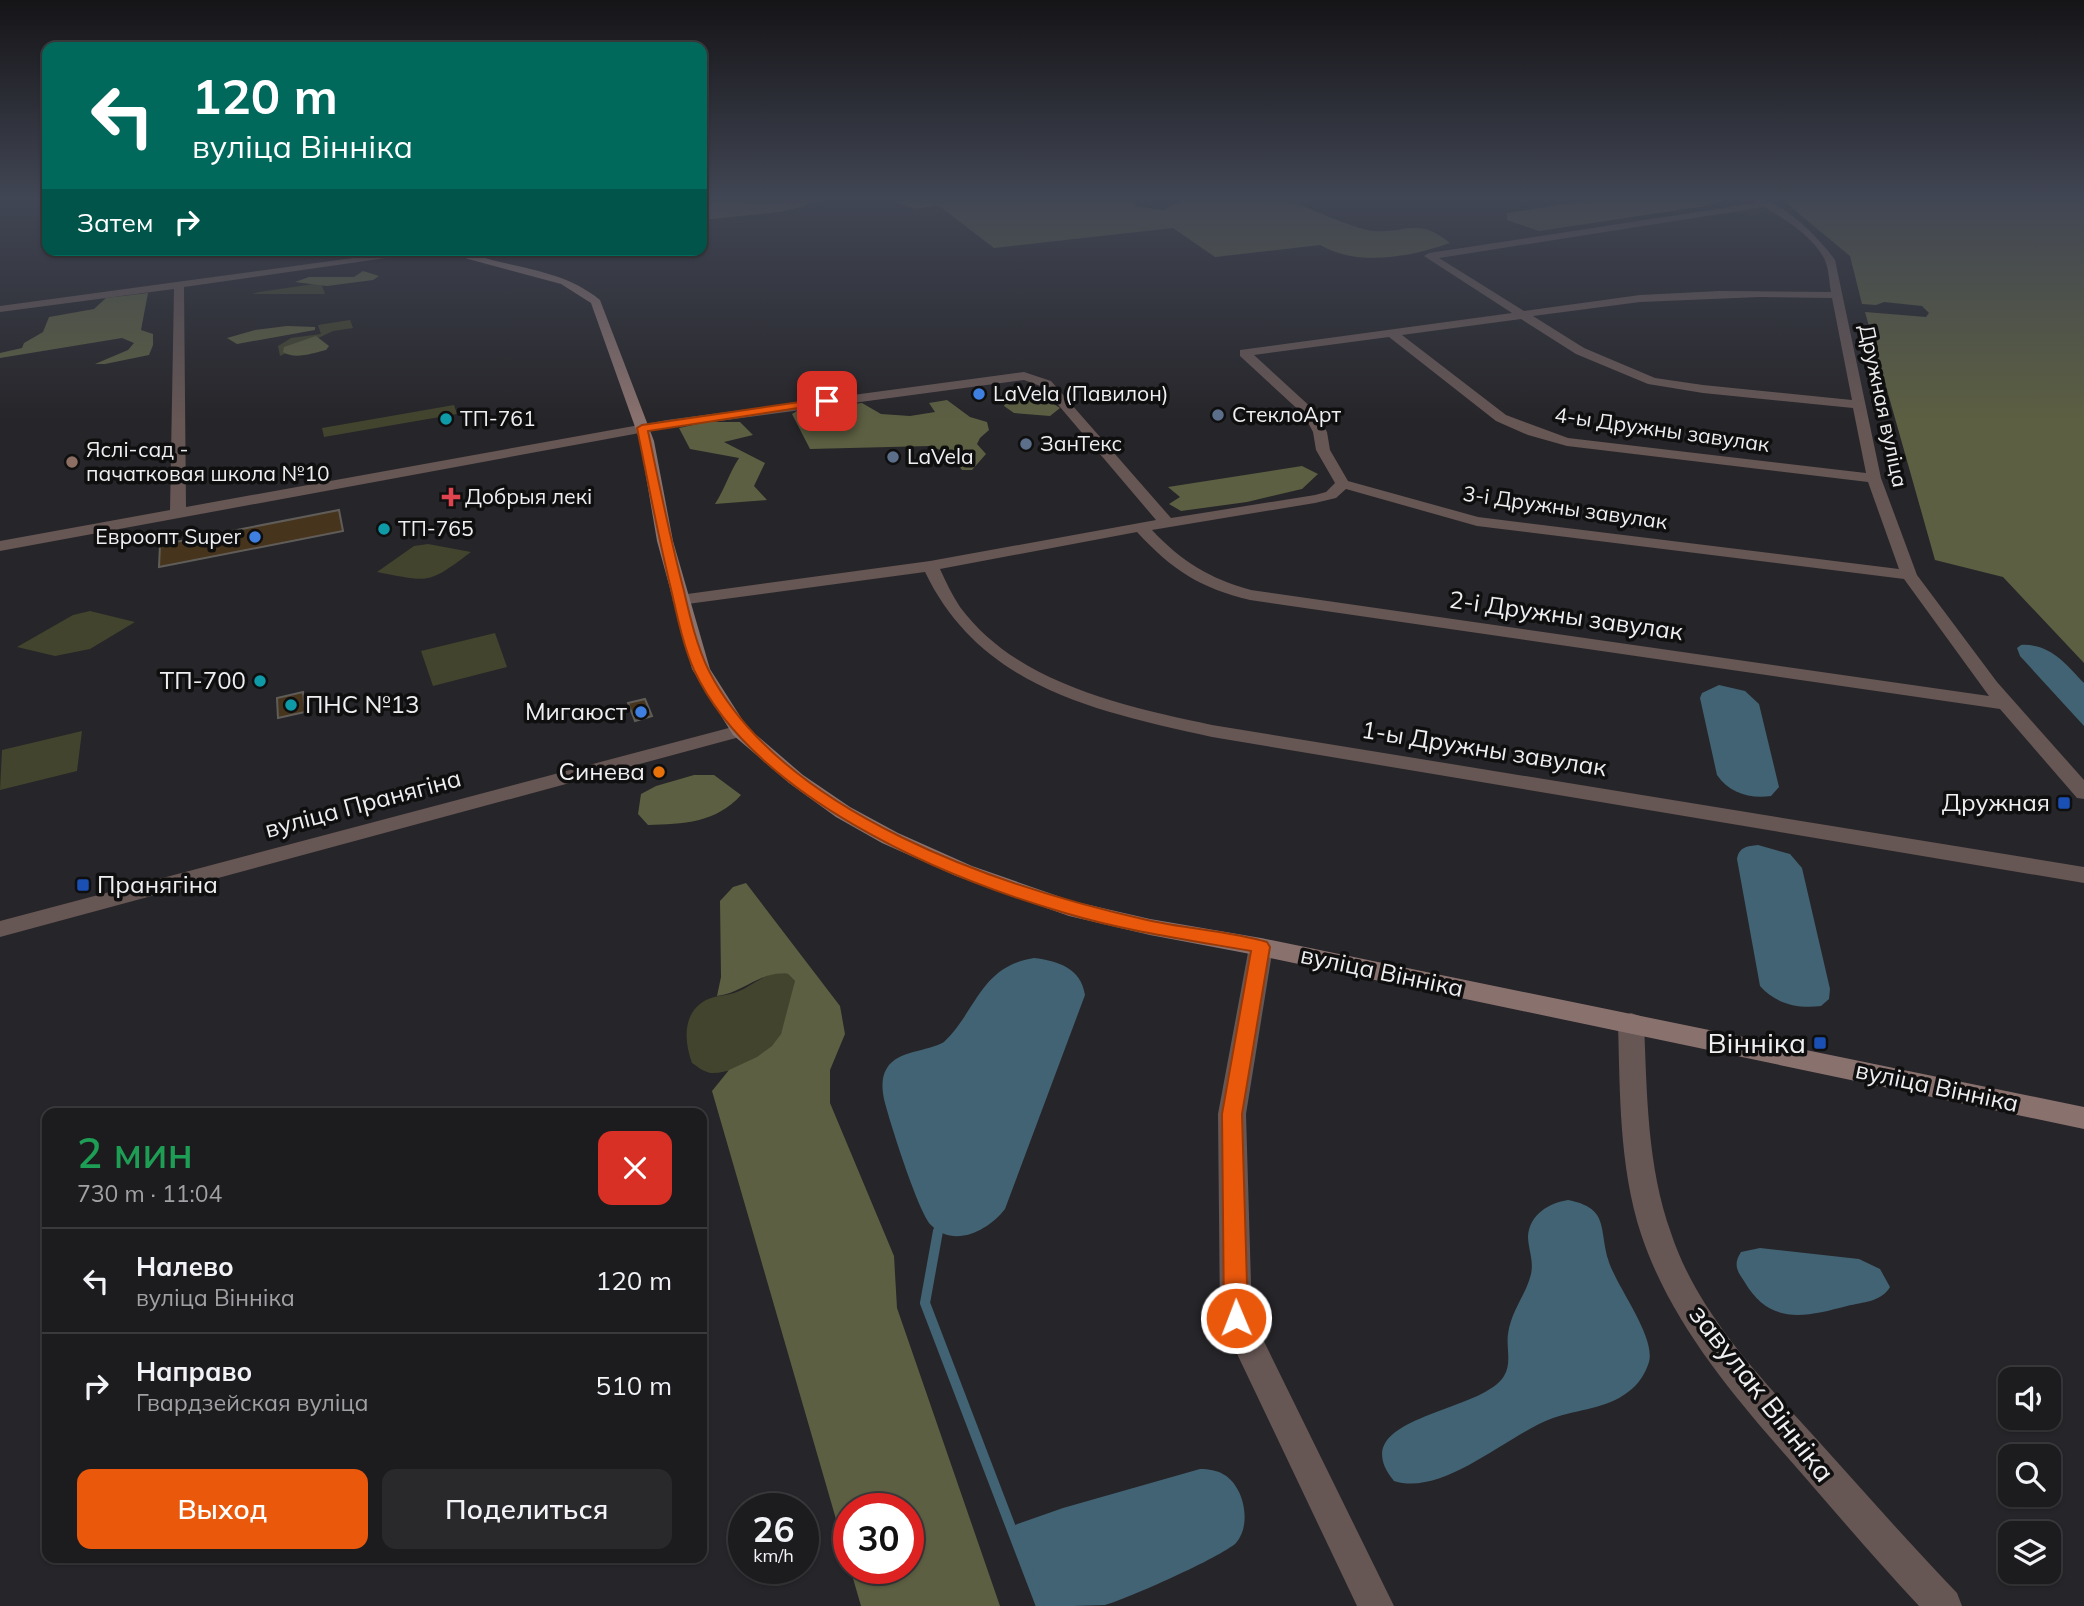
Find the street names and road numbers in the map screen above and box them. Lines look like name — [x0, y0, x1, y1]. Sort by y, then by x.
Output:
street label: Дружная вуліца — [1854, 322, 1914, 490]
street label: 4-ы Дружны завулак — [1553, 401, 1772, 457]
street label: 3-і Дружны завулак — [1461, 480, 1670, 534]
street label: 2-і Дружны завулак — [1447, 584, 1685, 646]
street label: 1-ы Дружны завулак — [1360, 714, 1609, 782]
street label: вуліца Пранягіна — [261, 762, 464, 844]
street label: вуліца Вінніка — [1298, 939, 1466, 1003]
street label: вуліца Вінніка — [1853, 1054, 2021, 1118]
street label: завулак Вінніка — [1682, 1297, 1843, 1488]

